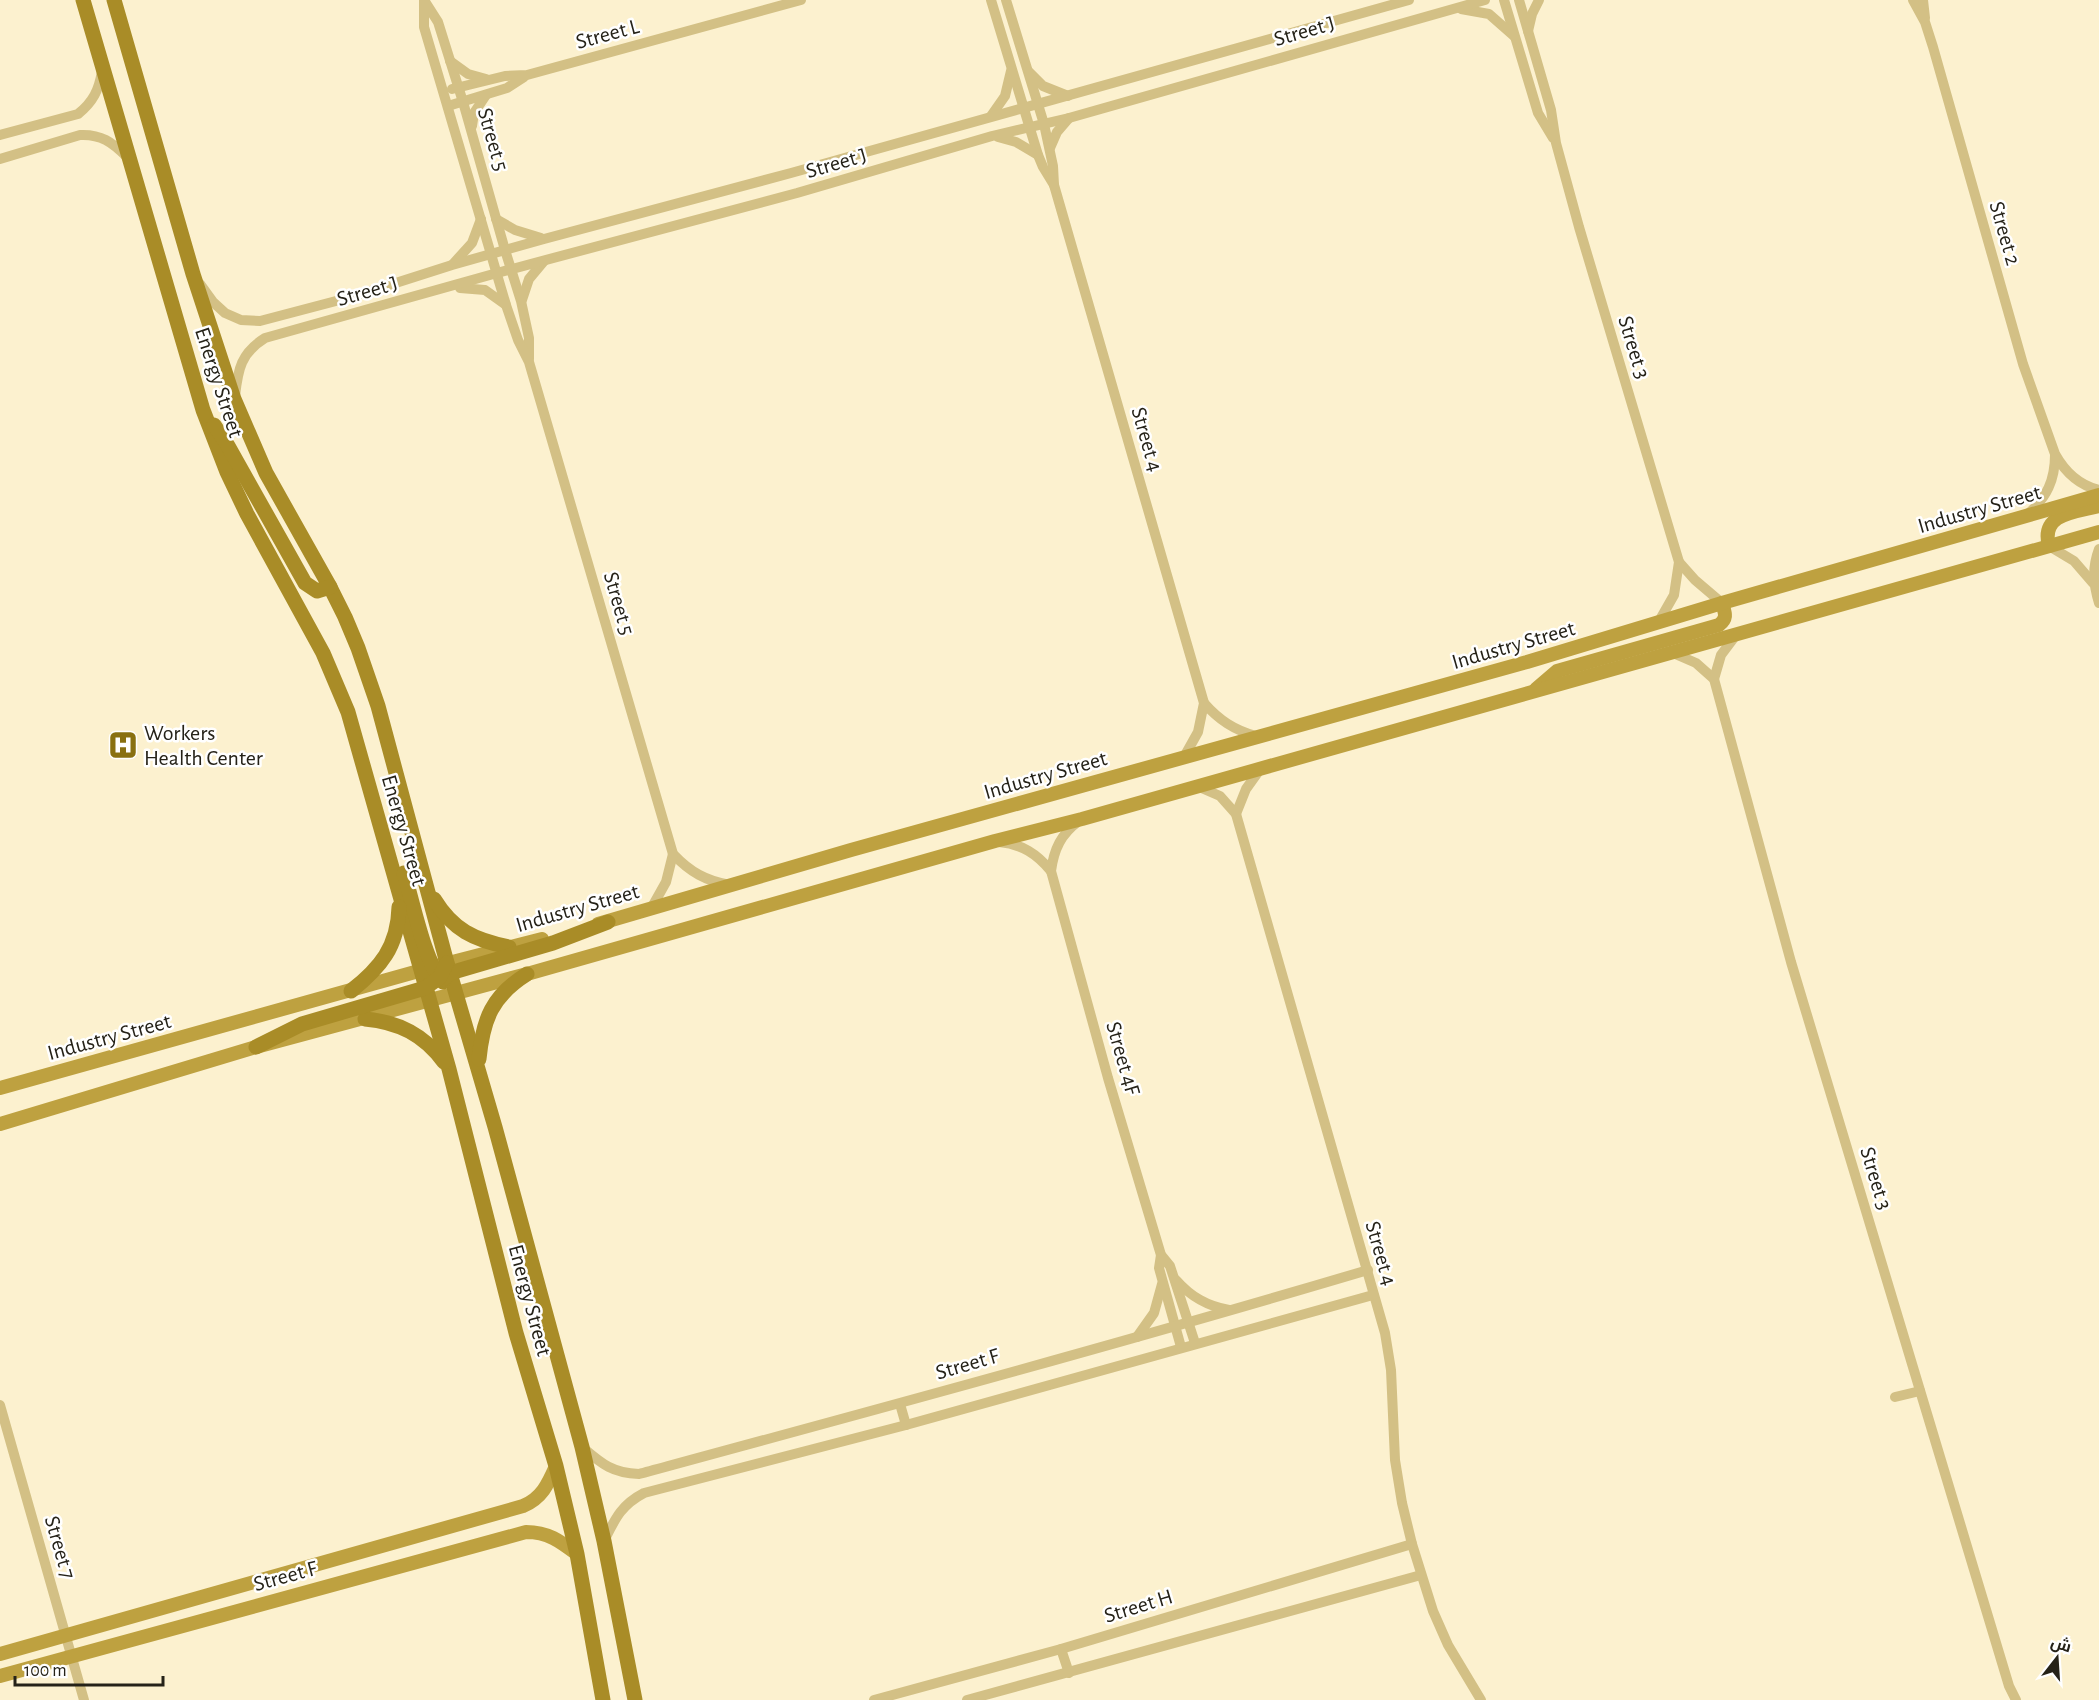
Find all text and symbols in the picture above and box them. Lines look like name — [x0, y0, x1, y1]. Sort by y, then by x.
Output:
street label: Street J — [1271, 12, 1337, 50]
street label: Street L — [573, 15, 642, 53]
street label: Street 5 — [474, 105, 513, 173]
street label: Street J — [803, 144, 869, 182]
street label: Street 2 — [1985, 199, 2025, 268]
street label: Street J — [334, 272, 400, 310]
street label: Street 3 — [1614, 313, 1654, 381]
street label: Energy Street — [191, 324, 247, 440]
street label: Street 4 — [1127, 405, 1167, 474]
street label: Industry Street — [1915, 481, 2043, 537]
street label: Street 5 — [600, 569, 639, 637]
street label: Industry Street — [1449, 617, 1577, 673]
place label: Workers Health Center — [144, 722, 263, 769]
hospital icon: Workers Health Center — [107, 729, 139, 761]
street label: Industry Street — [981, 747, 1109, 803]
street label: Energy Street — [378, 772, 430, 888]
street label: Industry Street — [513, 880, 641, 936]
street label: Industry Street — [45, 1010, 173, 1064]
street label: Street 4F — [1102, 1019, 1144, 1098]
street label: Street 3 — [1856, 1144, 1896, 1212]
street label: Street 4 — [1361, 1219, 1401, 1288]
street label: Energy Street — [505, 1242, 555, 1358]
street label: Street F — [933, 1344, 1002, 1383]
street label: Street 7 — [41, 1513, 80, 1581]
street label: Street F — [251, 1557, 320, 1595]
street label: Street H — [1101, 1585, 1175, 1627]
north arrow — [2027, 1628, 2087, 1688]
text: ش — [2049, 1633, 2074, 1656]
scale bar — [15, 1649, 164, 1687]
text: 100 m — [24, 1662, 67, 1680]

